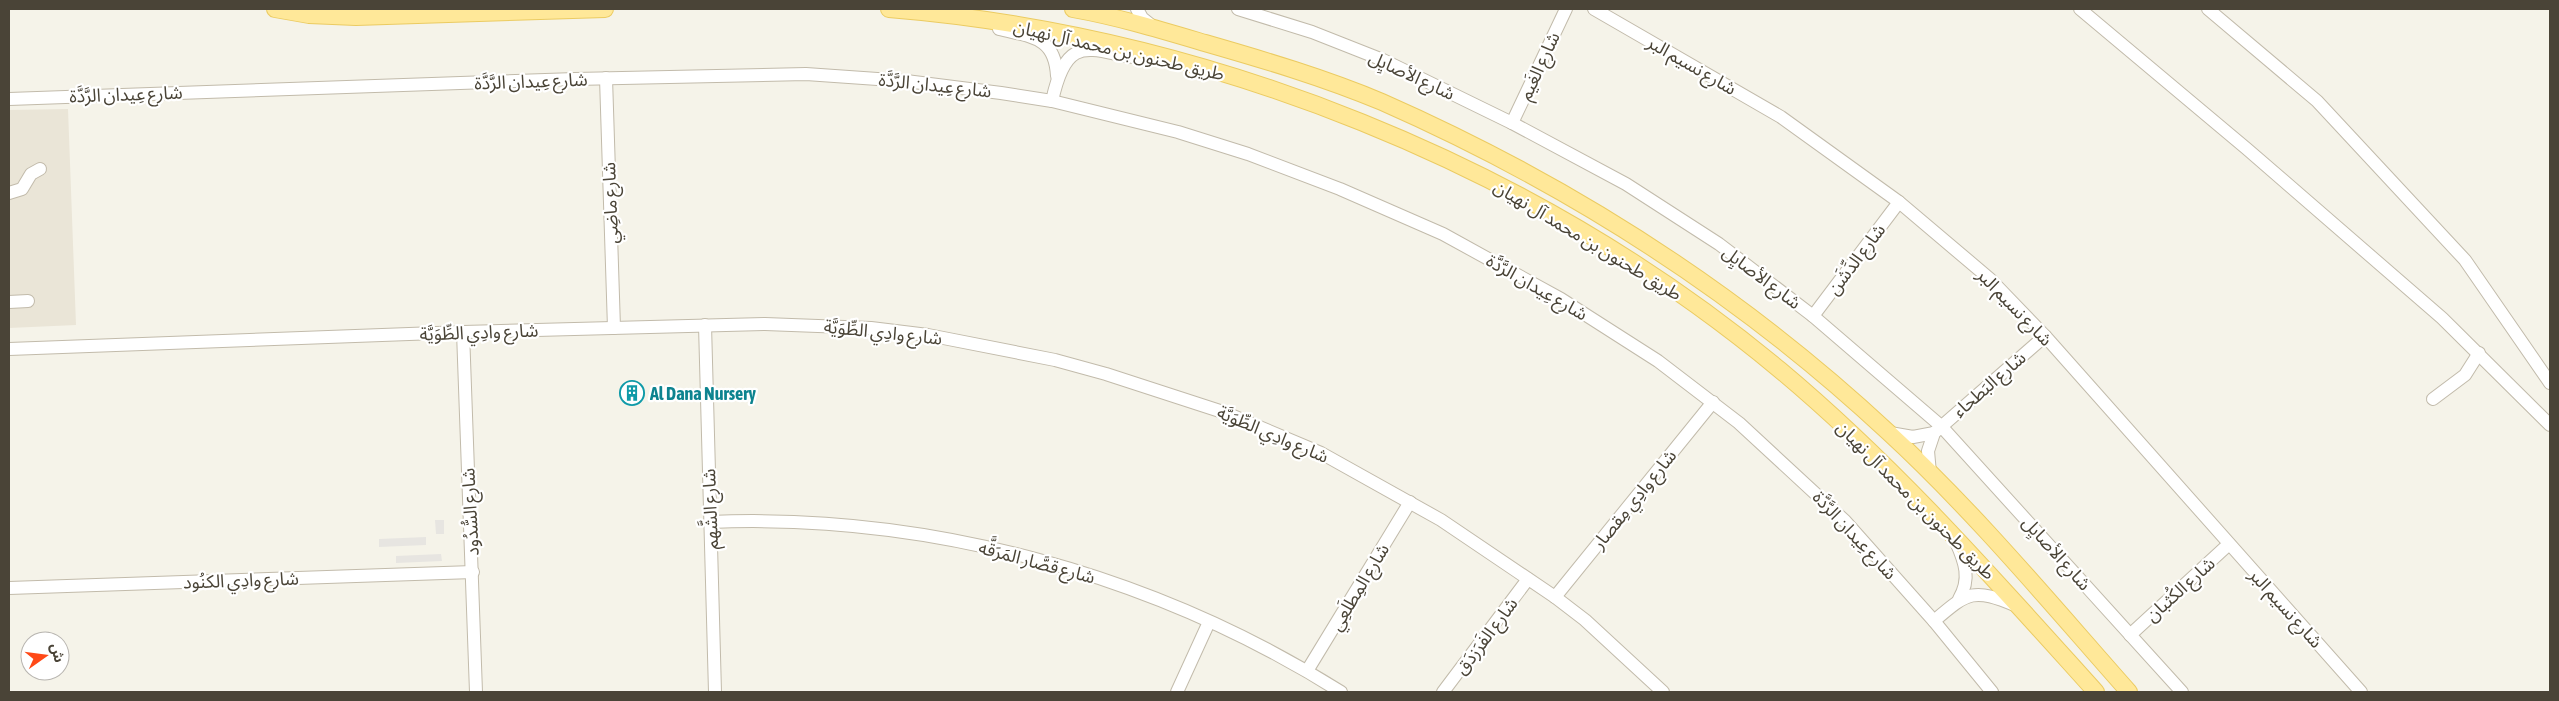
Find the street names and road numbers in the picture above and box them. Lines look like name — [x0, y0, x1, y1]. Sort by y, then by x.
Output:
street label: طريق طحنون بن محمد آل نهيان — [1011, 16, 1226, 85]
street label: شارع الغَيم — [1514, 29, 1568, 105]
street label: شارع نسيم البر — [1641, 31, 1740, 102]
street label: شارع الأصايِل — [1364, 46, 1458, 108]
street label: شارع عِيدان الرَّدَّة — [474, 68, 588, 97]
street label: شارع عِيدان الرَّدَّة — [877, 68, 993, 105]
street label: شارع عِيدان الرَّدَّة — [69, 81, 183, 110]
street label: شارع ماضِي — [598, 162, 626, 244]
street label: طريق طحنون بن محمد آل نهيان — [1490, 175, 1686, 305]
street label: شارع الدِّشَن — [1821, 219, 1893, 301]
street label: شارع الأصايِل — [1716, 241, 1805, 316]
street label: شارع عِيدان الرَّدَّة — [1481, 249, 1592, 328]
street label: شارع نسيم البر — [1969, 263, 2057, 353]
street label: شارع وادِي الطِّوَيَّة — [822, 315, 943, 353]
street label: شارع وادِي الطِّوَيَّة — [419, 319, 539, 349]
street label: شارع البَطحاء — [1948, 347, 2032, 424]
street label: شارع وادِي الطِّوَيَّة — [1213, 401, 1332, 471]
street label: طريق طحنون بن محمد آل نهيان — [1832, 416, 2000, 584]
street label: شارع وادِي مِقصار — [1587, 445, 1684, 556]
street label: شارع السُّدُود — [457, 467, 487, 557]
street label: شارع الشَّهم — [694, 468, 726, 550]
street label: شارع عِيدان الرَّدَّة — [1806, 486, 1902, 586]
street label: شارع الأصايِل — [2015, 512, 2096, 597]
street label: شارع قصَّار المَرَقَّه — [975, 532, 1099, 592]
street label: شارع المِطلَعِي — [1323, 539, 1397, 636]
street label: شارع الكُثبان — [2141, 552, 2222, 629]
street label: شارع نسيم البر — [2241, 563, 2327, 655]
street label: شارع وادِي الكنُود — [183, 567, 299, 597]
street label: شارع الفَرَزدَق — [1450, 593, 1525, 681]

